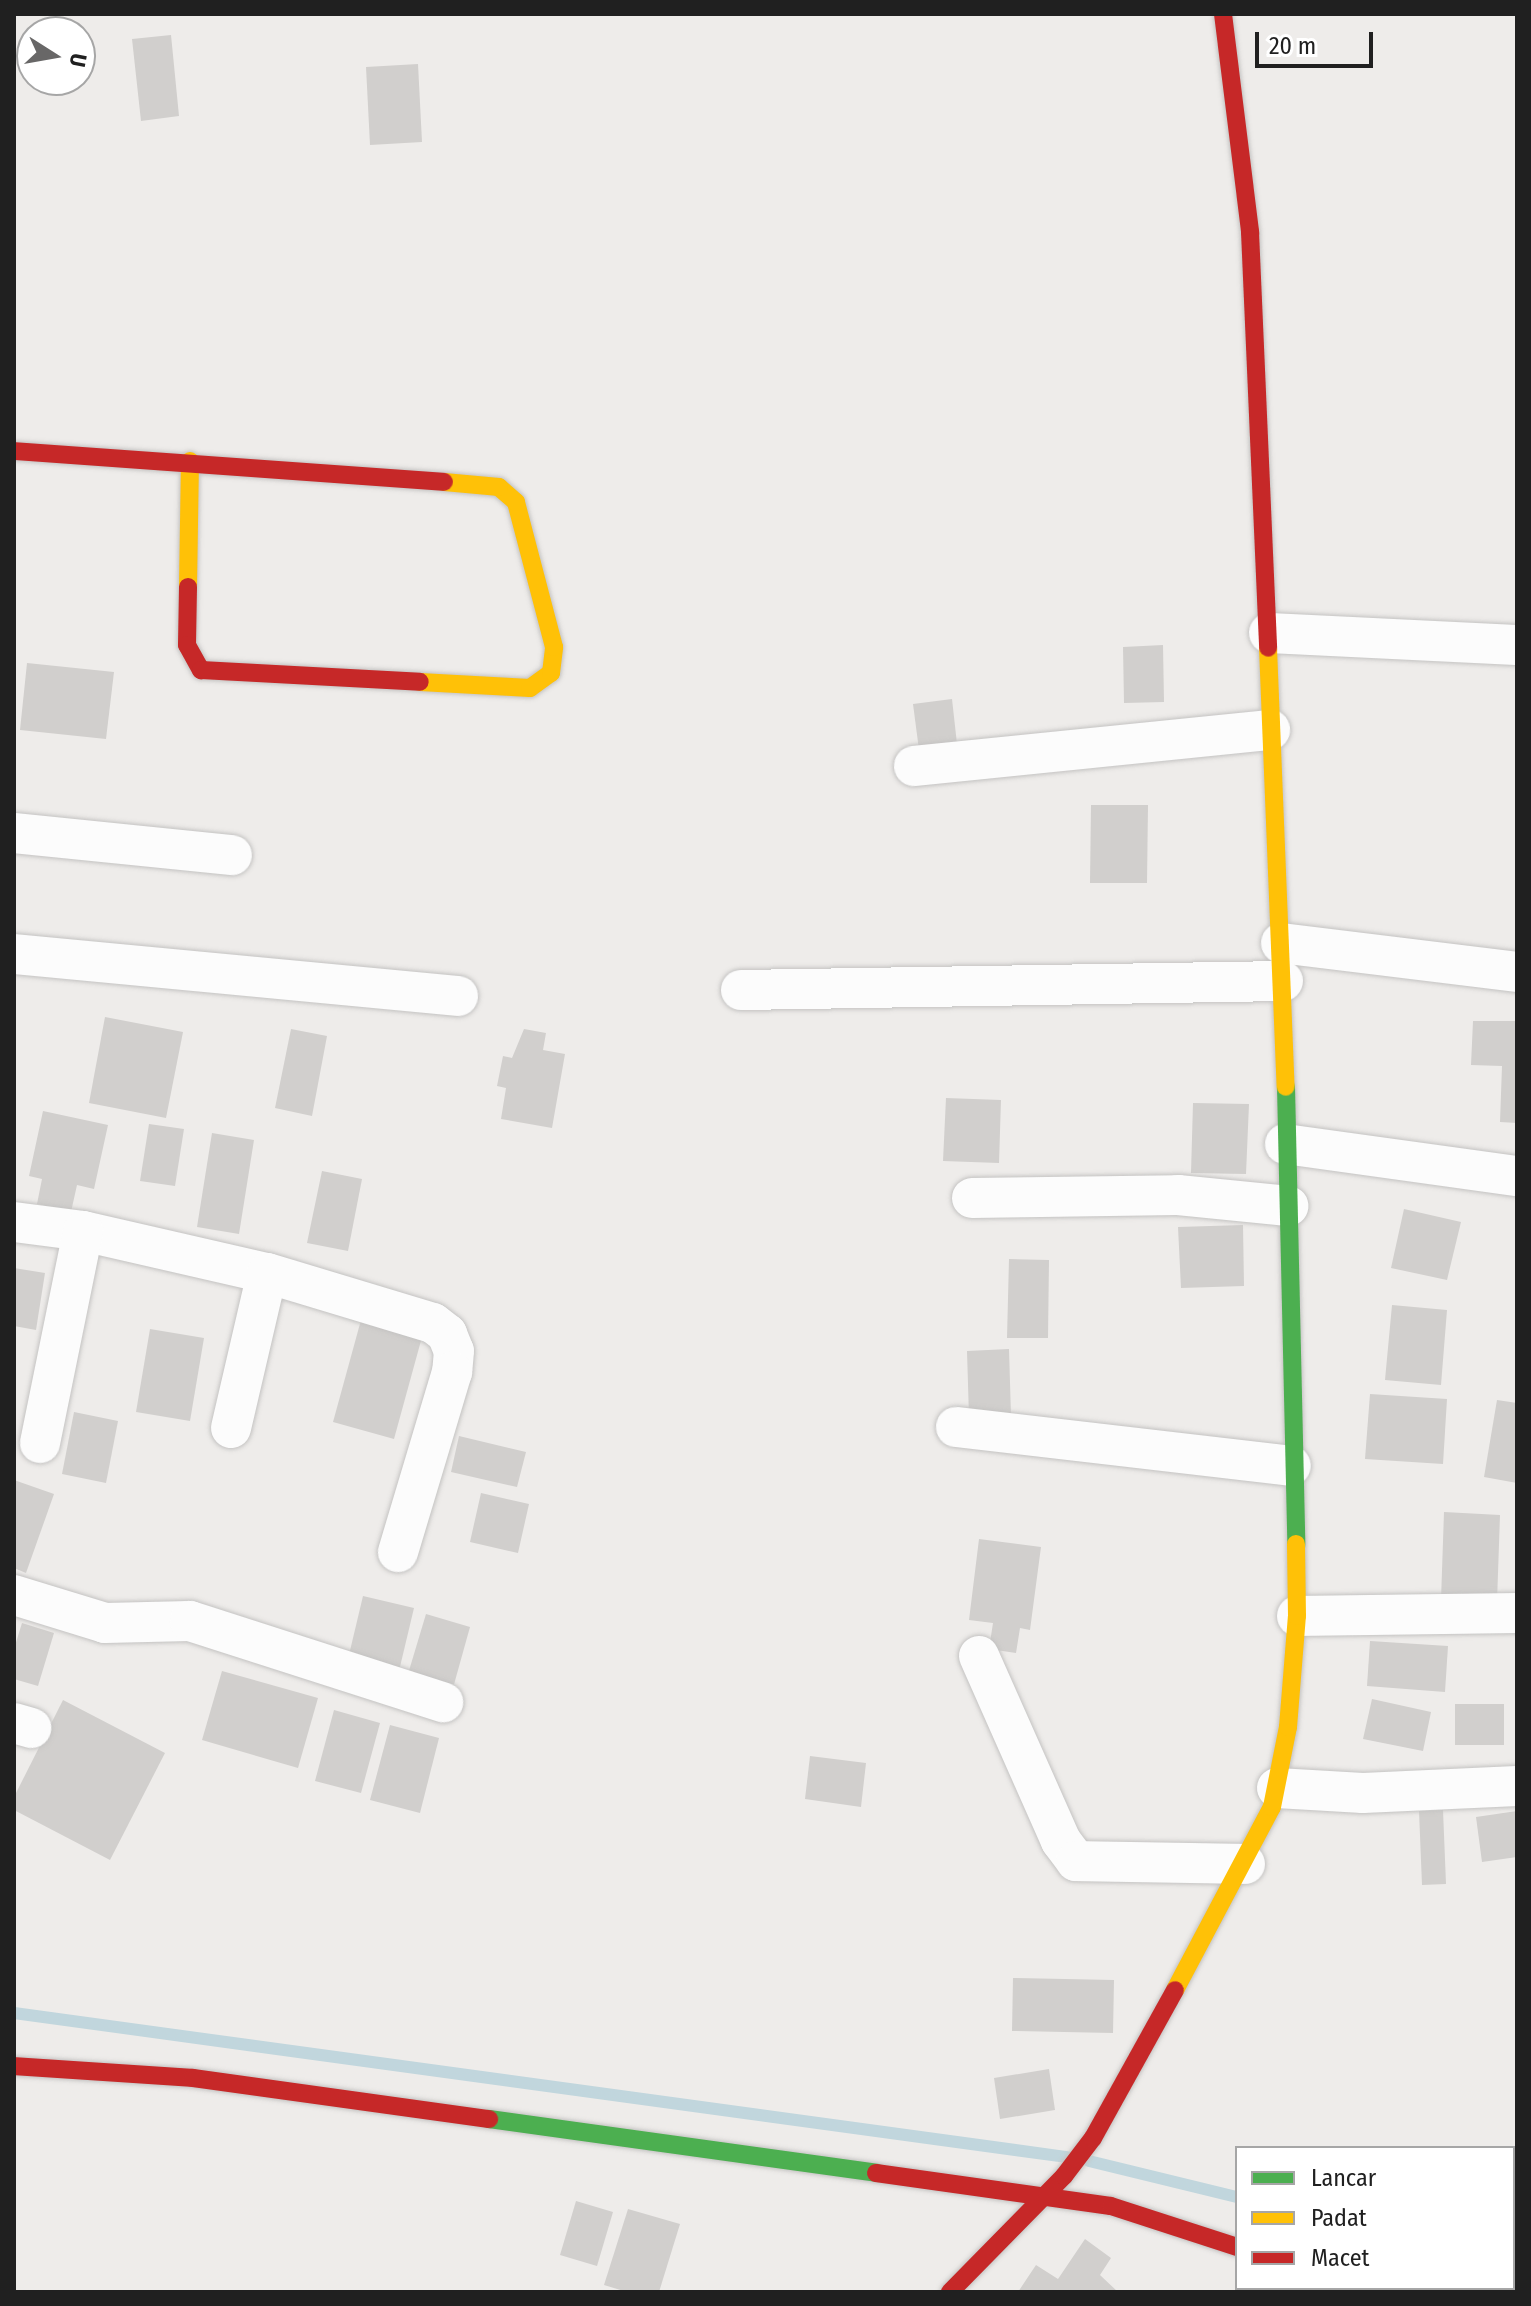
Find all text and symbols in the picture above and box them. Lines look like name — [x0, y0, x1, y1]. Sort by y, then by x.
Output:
north arrow — [16, 16, 96, 96]
scale bar — [1259, 16, 1377, 66]
text: 20 m — [1269, 32, 1316, 60]
text: U — [64, 51, 93, 69]
legend — [1235, 2146, 1515, 2290]
text: Lancar — [1311, 2164, 1376, 2192]
text: Padat — [1311, 2204, 1367, 2232]
text: Macet — [1311, 2244, 1369, 2272]

